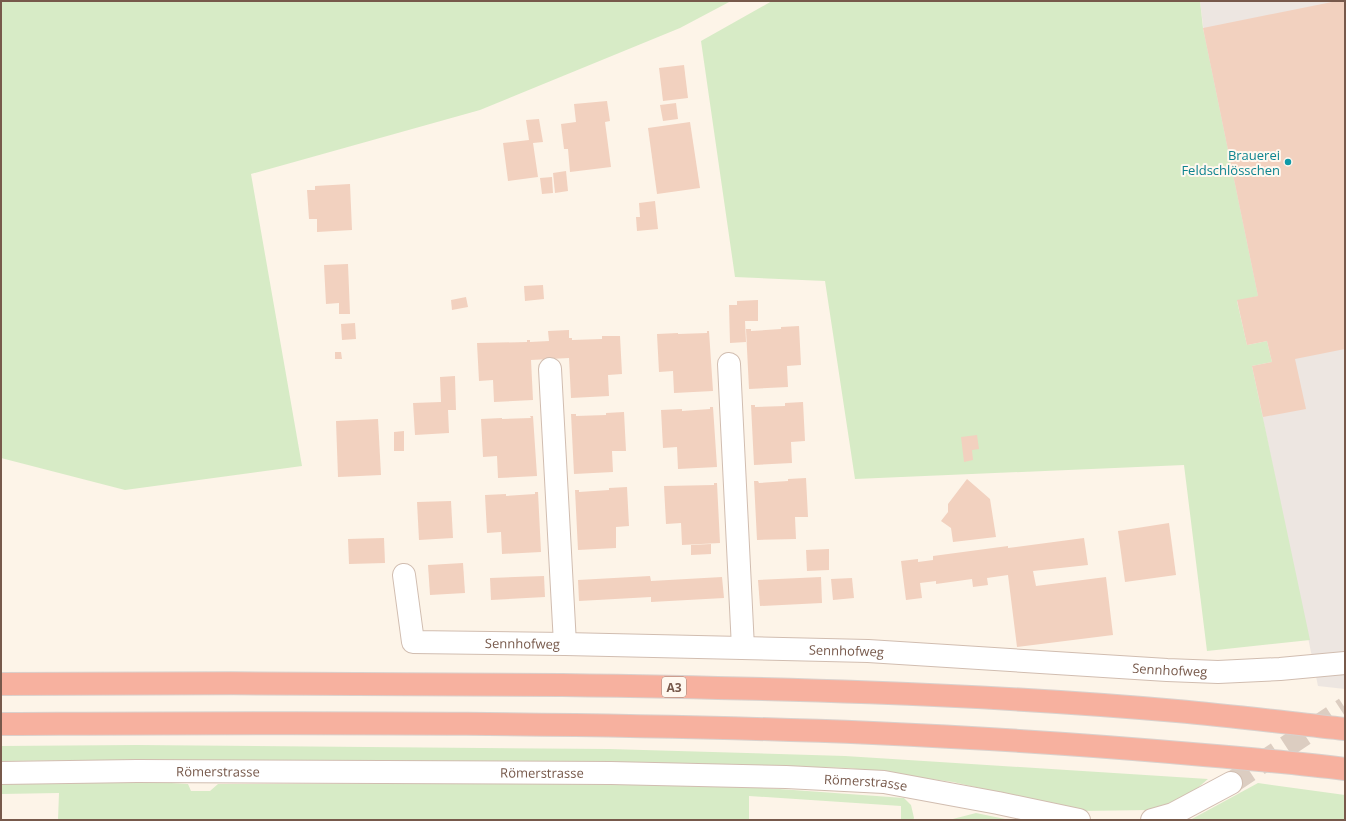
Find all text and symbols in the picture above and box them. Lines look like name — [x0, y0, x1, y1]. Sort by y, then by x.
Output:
place label: Brauerei Feldschlösschen — [1181, 146, 1280, 179]
marker: Brauerei Feldschlösschen — [1283, 157, 1293, 167]
street label: Sennhofweg — [485, 634, 560, 653]
street label: Sennhofweg — [809, 641, 884, 661]
street label: Sennhofweg — [1132, 659, 1208, 681]
road number: A3 — [662, 677, 686, 697]
street label: Römerstrasse — [176, 762, 260, 781]
street label: Römerstrasse — [500, 764, 584, 782]
street label: Römerstrasse — [824, 770, 909, 795]

